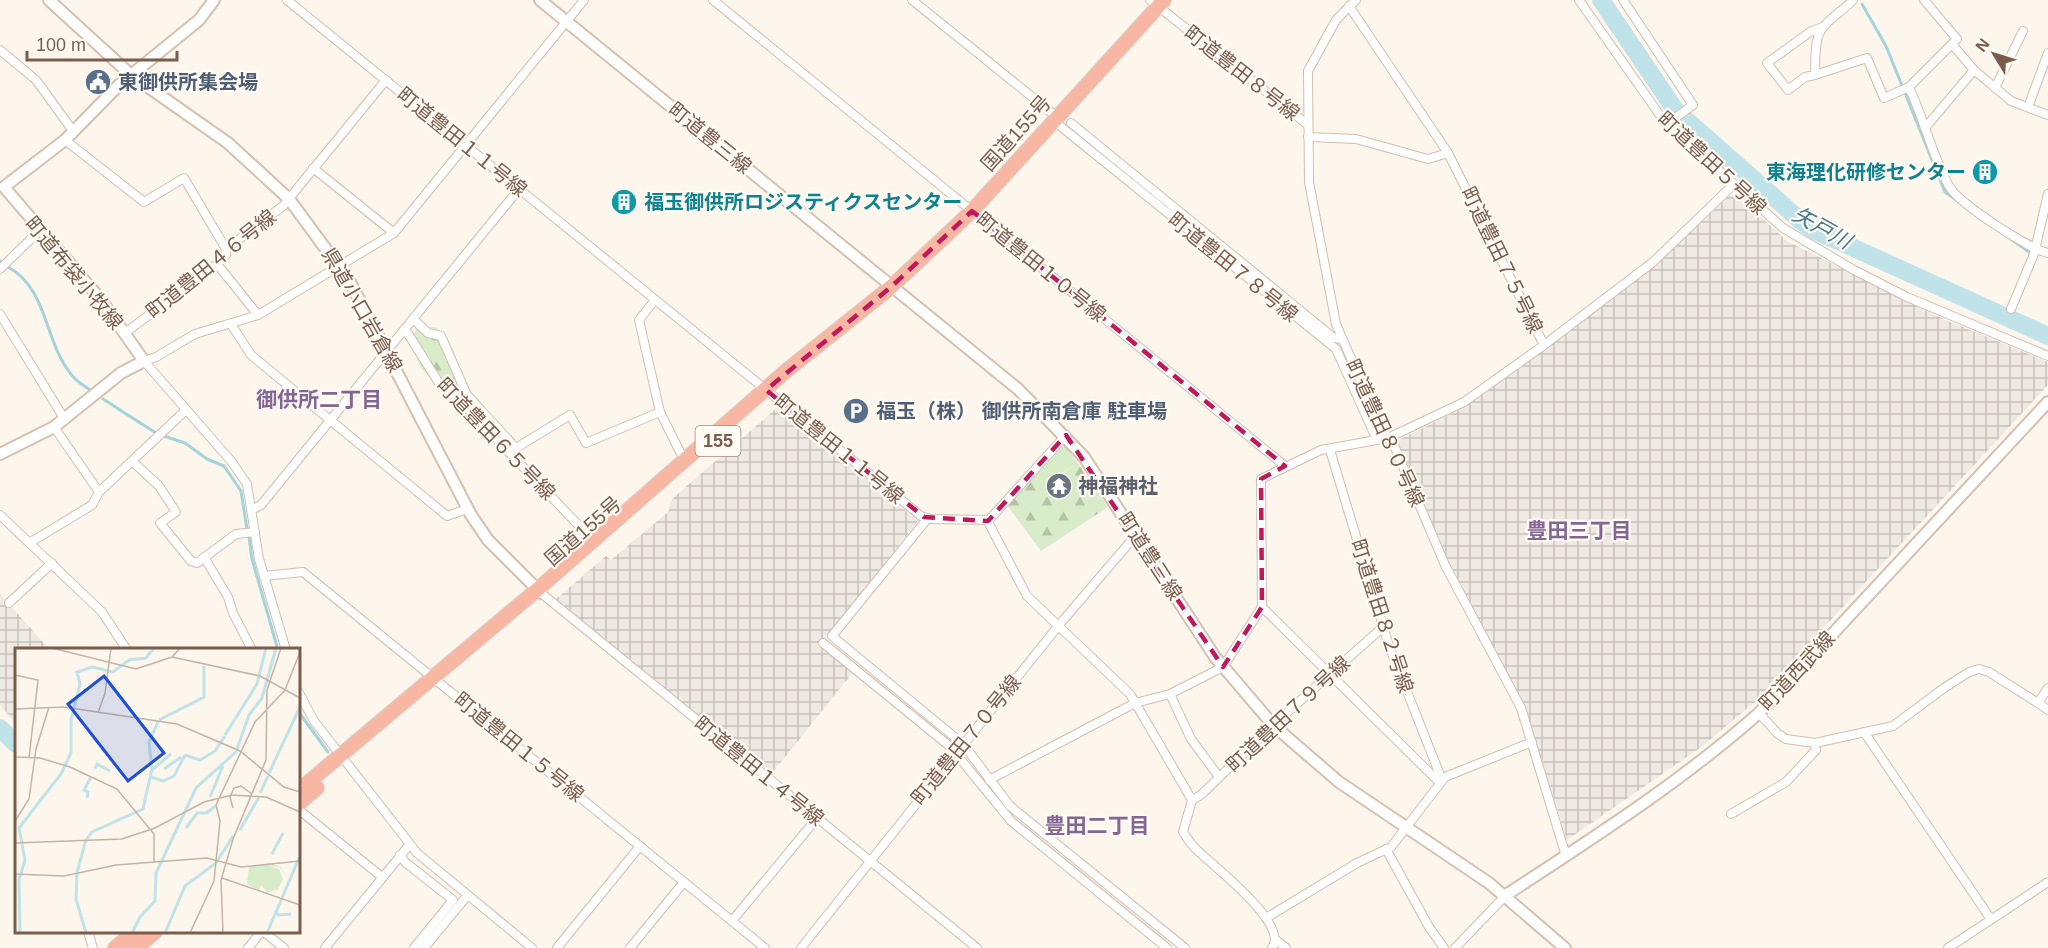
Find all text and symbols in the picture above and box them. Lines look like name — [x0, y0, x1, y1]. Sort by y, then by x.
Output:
street label: 町道豊田８号線 — [1180, 21, 1304, 125]
scale bar — [27, 24, 177, 62]
north arrow — [1964, 24, 2024, 84]
text: 100 m — [36, 35, 86, 55]
text: N — [1972, 35, 1993, 55]
public building icon: 東御供所集会場 — [83, 67, 113, 97]
place label: 東御供所集会場 — [118, 71, 258, 93]
street label: 町道豊田１１号線 — [393, 83, 531, 201]
street label: 国道155号 — [977, 91, 1055, 175]
street label: 町道豊三線 — [664, 98, 756, 178]
street label: 町道豊田５号線 — [1653, 107, 1771, 219]
building icon: 東海理化研修センター — [1970, 157, 2000, 187]
place label: 東海理化研修センター — [1766, 161, 1966, 183]
street label: 町道豊田７５号線 — [1457, 183, 1547, 337]
building icon: 福玉御供所ロジスティクスセンター — [609, 187, 639, 217]
place label: 福玉御供所ロジスティクスセンター — [644, 191, 962, 213]
water label: 矢戸川 — [1789, 202, 1857, 254]
street label: 町道豊田４６号線 — [142, 205, 280, 323]
street label: 町道豊田１０号線 — [972, 208, 1110, 326]
street label: 町道豊田７８号線 — [1164, 208, 1302, 326]
street label: 町道布袋小牧線 — [21, 212, 127, 334]
street label: 県道小口岩倉線 — [317, 244, 407, 376]
street label: 町道豊田８０号線 — [1341, 356, 1429, 510]
street label: 町道豊田６５号線 — [433, 374, 559, 504]
district label: 御供所二丁目 — [256, 388, 382, 411]
street label: 町道豊田１１号線 — [770, 390, 908, 508]
parking icon: 福玉（株） 御供所南倉庫 駐車場 — [841, 396, 871, 426]
place label: 福玉（株） 御供所南倉庫 駐車場 — [876, 400, 1167, 422]
road number: 155 — [696, 426, 740, 456]
temple icon: 神福神社 — [1044, 471, 1074, 501]
place label: 神福神社 — [1078, 475, 1158, 497]
street label: 国道155号 — [541, 492, 625, 570]
street label: 町道豊三線 — [1114, 508, 1186, 604]
district label: 豊田三丁目 — [1527, 519, 1632, 542]
street label: 町道豊田８２号線 — [1347, 537, 1417, 695]
street label: 町道西武線 — [1755, 627, 1839, 715]
inset map — [15, 648, 300, 933]
street label: 町道豊田７９号線 — [1222, 651, 1354, 777]
street label: 町道豊田７０号線 — [907, 671, 1025, 809]
street label: 町道豊田１５号線 — [450, 688, 588, 806]
street label: 町道豊田１４号線 — [690, 712, 828, 830]
district label: 豊田二丁目 — [1045, 814, 1150, 837]

